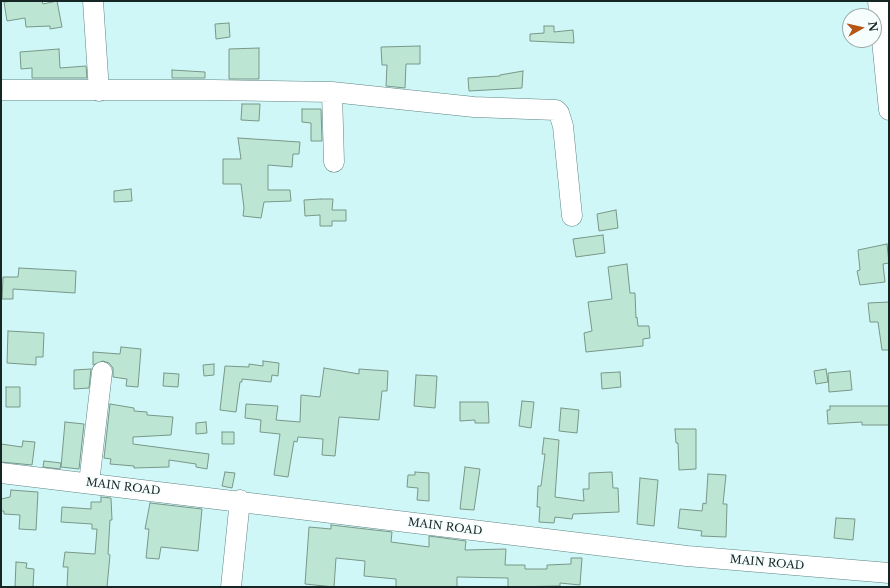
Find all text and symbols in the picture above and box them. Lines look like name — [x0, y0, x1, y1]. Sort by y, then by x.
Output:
north arrow — [842, 8, 882, 48]
text: N — [865, 20, 881, 33]
street label: MAIN ROAD — [85, 476, 161, 498]
street label: MAIN ROAD — [407, 516, 483, 538]
street label: MAIN ROAD — [729, 553, 805, 573]

